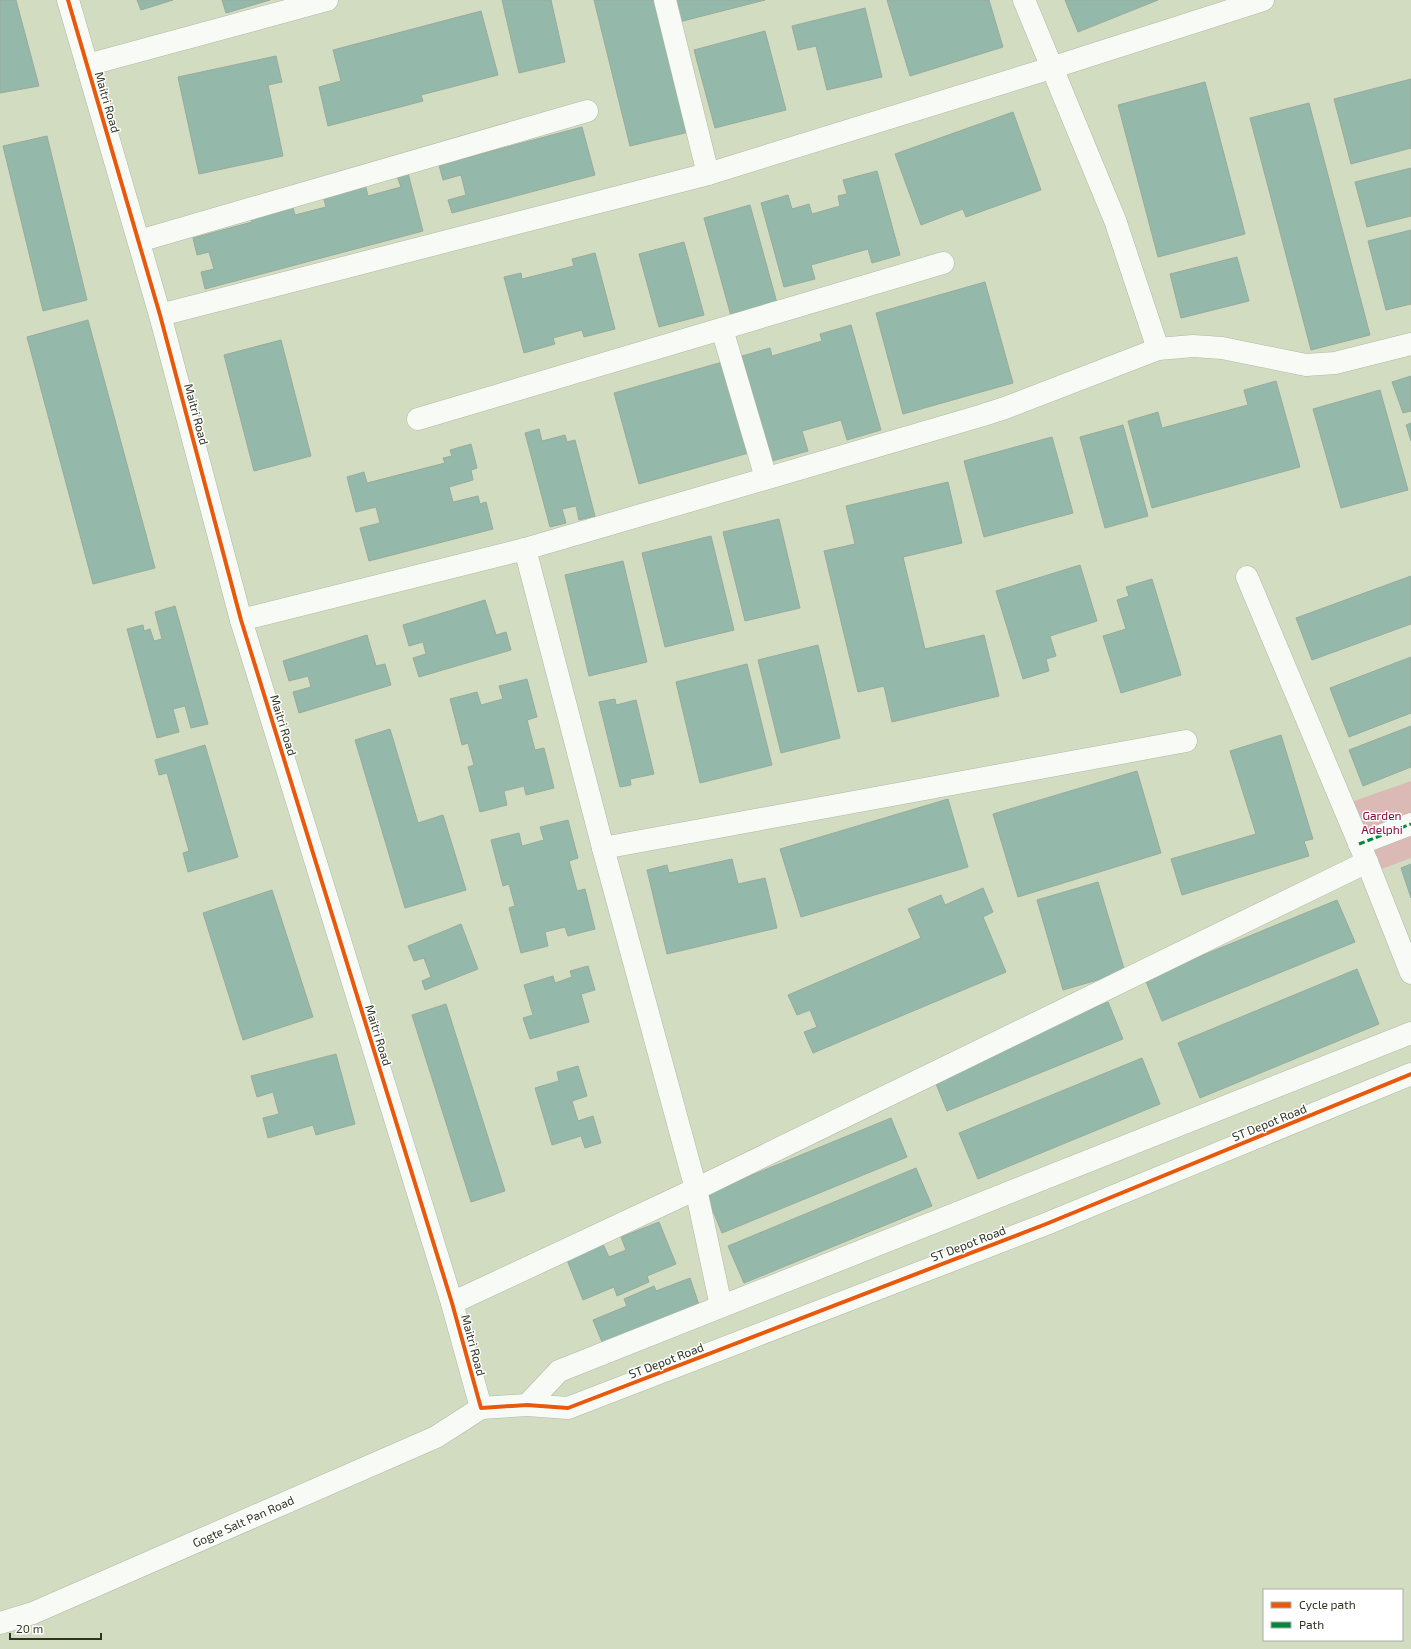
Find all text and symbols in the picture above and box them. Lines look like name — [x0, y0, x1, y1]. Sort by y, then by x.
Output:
street label: Maitri Road — [93, 70, 123, 134]
street label: Maitri Road — [182, 382, 212, 446]
street label: Maitri Road — [268, 693, 300, 757]
park label: Garden Adelphi — [1361, 808, 1403, 836]
street label: Maitri Road — [363, 1003, 395, 1067]
street label: ST Depot Road — [1230, 1101, 1308, 1143]
street label: ST Depot Road — [929, 1222, 1007, 1264]
street label: Maitri Road — [459, 1313, 489, 1377]
street label: ST Depot Road — [627, 1339, 705, 1381]
street label: Gogte Salt Pan Road — [190, 1492, 296, 1550]
legend — [1263, 1589, 1403, 1641]
text: Cycle path — [1299, 1597, 1356, 1611]
scale bar — [10, 1615, 101, 1641]
text: Path — [1299, 1617, 1324, 1631]
text: 20 m — [16, 1621, 43, 1635]

